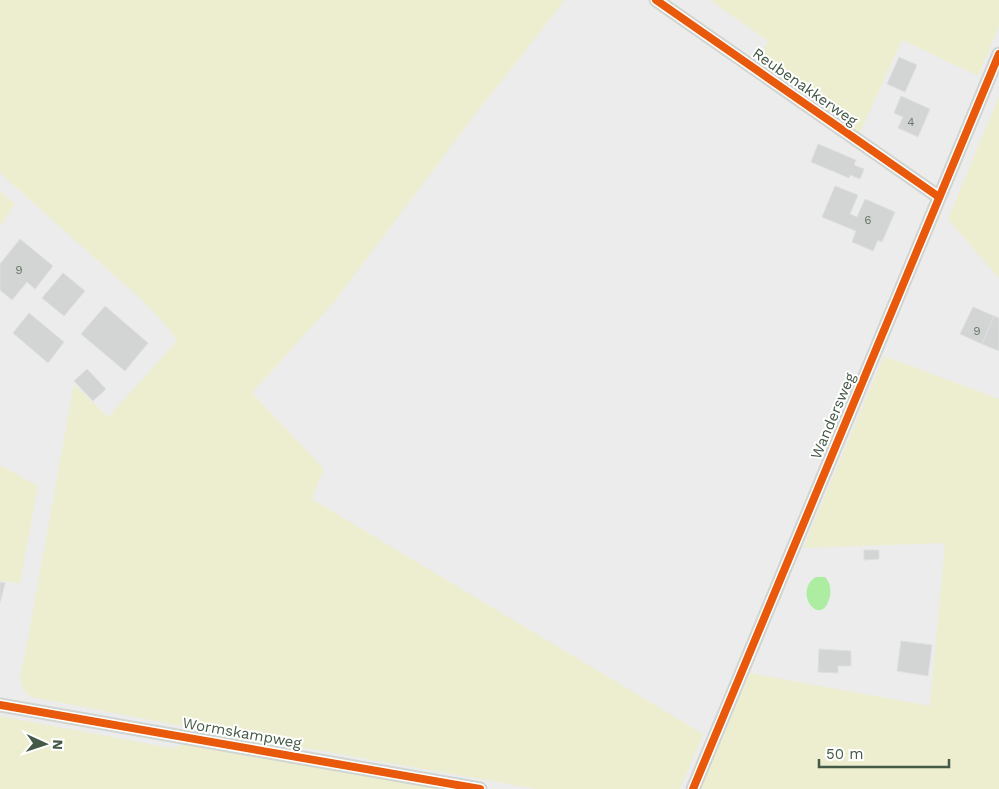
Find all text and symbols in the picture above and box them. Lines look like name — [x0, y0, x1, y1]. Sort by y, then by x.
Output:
street label: Reubenakkerweg — [749, 44, 861, 130]
house number: 4 — [907, 115, 915, 129]
house number: 6 — [864, 213, 872, 227]
house number: 9 — [15, 263, 23, 277]
house number: 9 — [973, 324, 981, 338]
street label: Wandersweg — [807, 370, 859, 462]
street label: Wormskampweg — [181, 714, 303, 752]
north arrow — [20, 719, 70, 769]
scale bar — [819, 736, 949, 768]
text: N — [50, 739, 66, 750]
text: 50 m — [826, 745, 863, 763]

